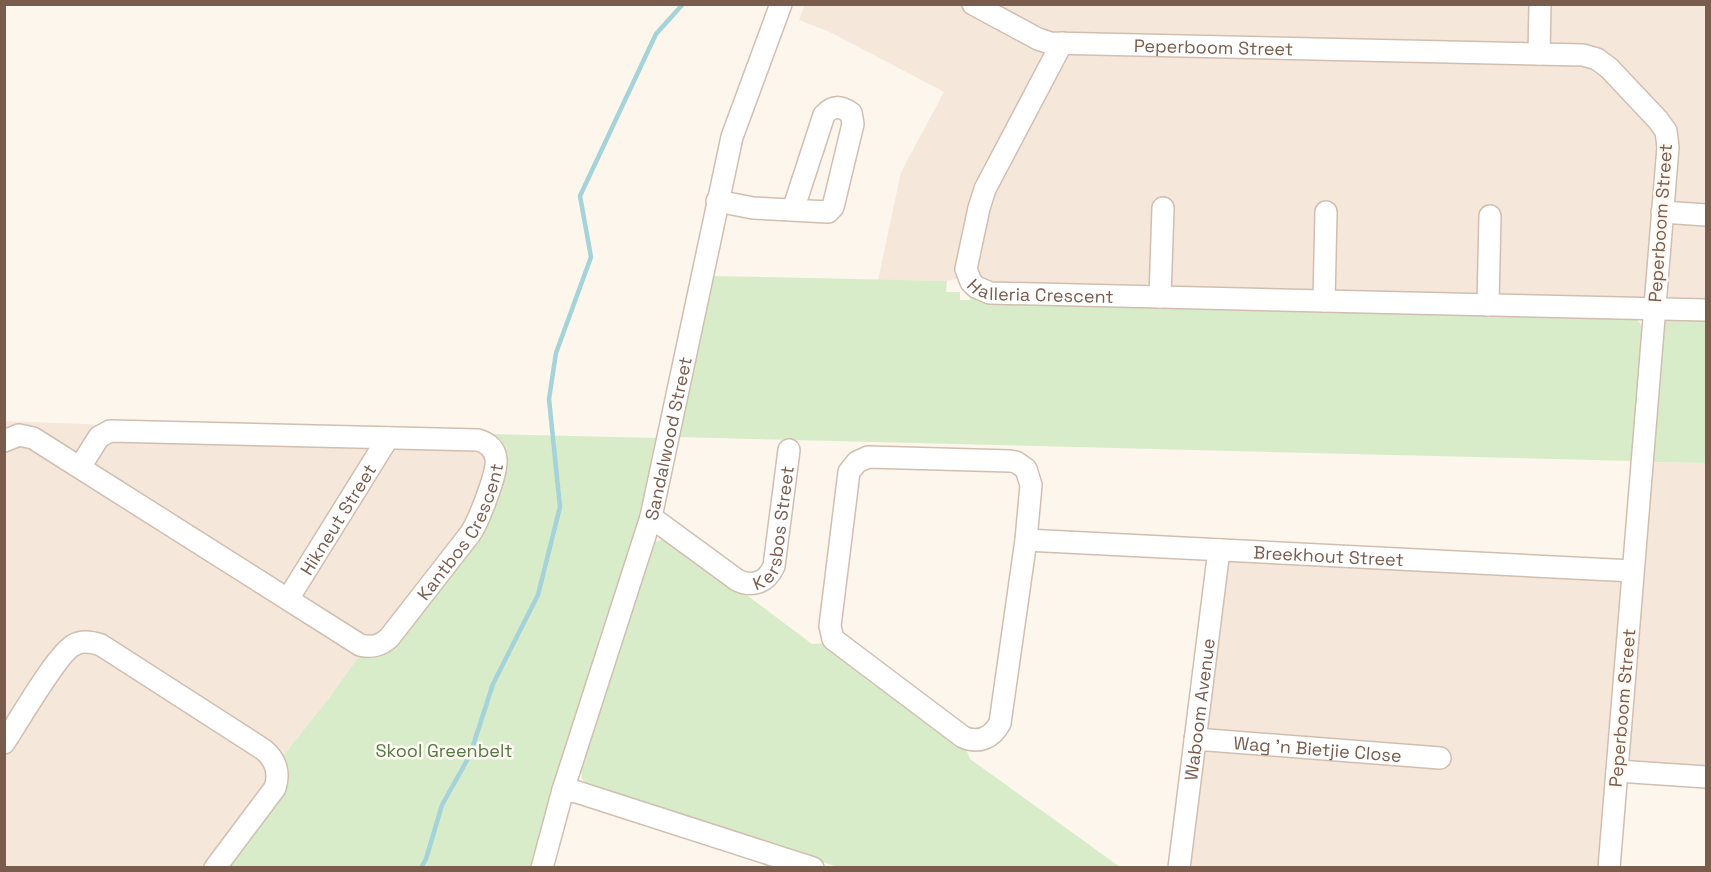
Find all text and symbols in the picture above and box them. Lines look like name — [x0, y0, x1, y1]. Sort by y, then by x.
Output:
street label: Peperboom Street — [1134, 33, 1293, 60]
street label: Peperboom Street — [1643, 143, 1677, 303]
street label: Halleria Crescent — [962, 273, 1114, 307]
street label: Sandalwood Street — [639, 355, 696, 522]
street label: Hikneut Street — [294, 459, 381, 579]
street label: Kantbos Crescent — [411, 461, 508, 605]
street label: Kersbos Street — [749, 464, 798, 595]
street label: Breekhout Street — [1253, 540, 1404, 571]
street label: Peperboom Street — [1604, 628, 1640, 788]
street label: Waboom Avenue — [1179, 637, 1219, 782]
street label: Wag 'n Bietjie Close — [1233, 731, 1403, 766]
park label: Skool Greenbelt — [375, 739, 513, 762]

